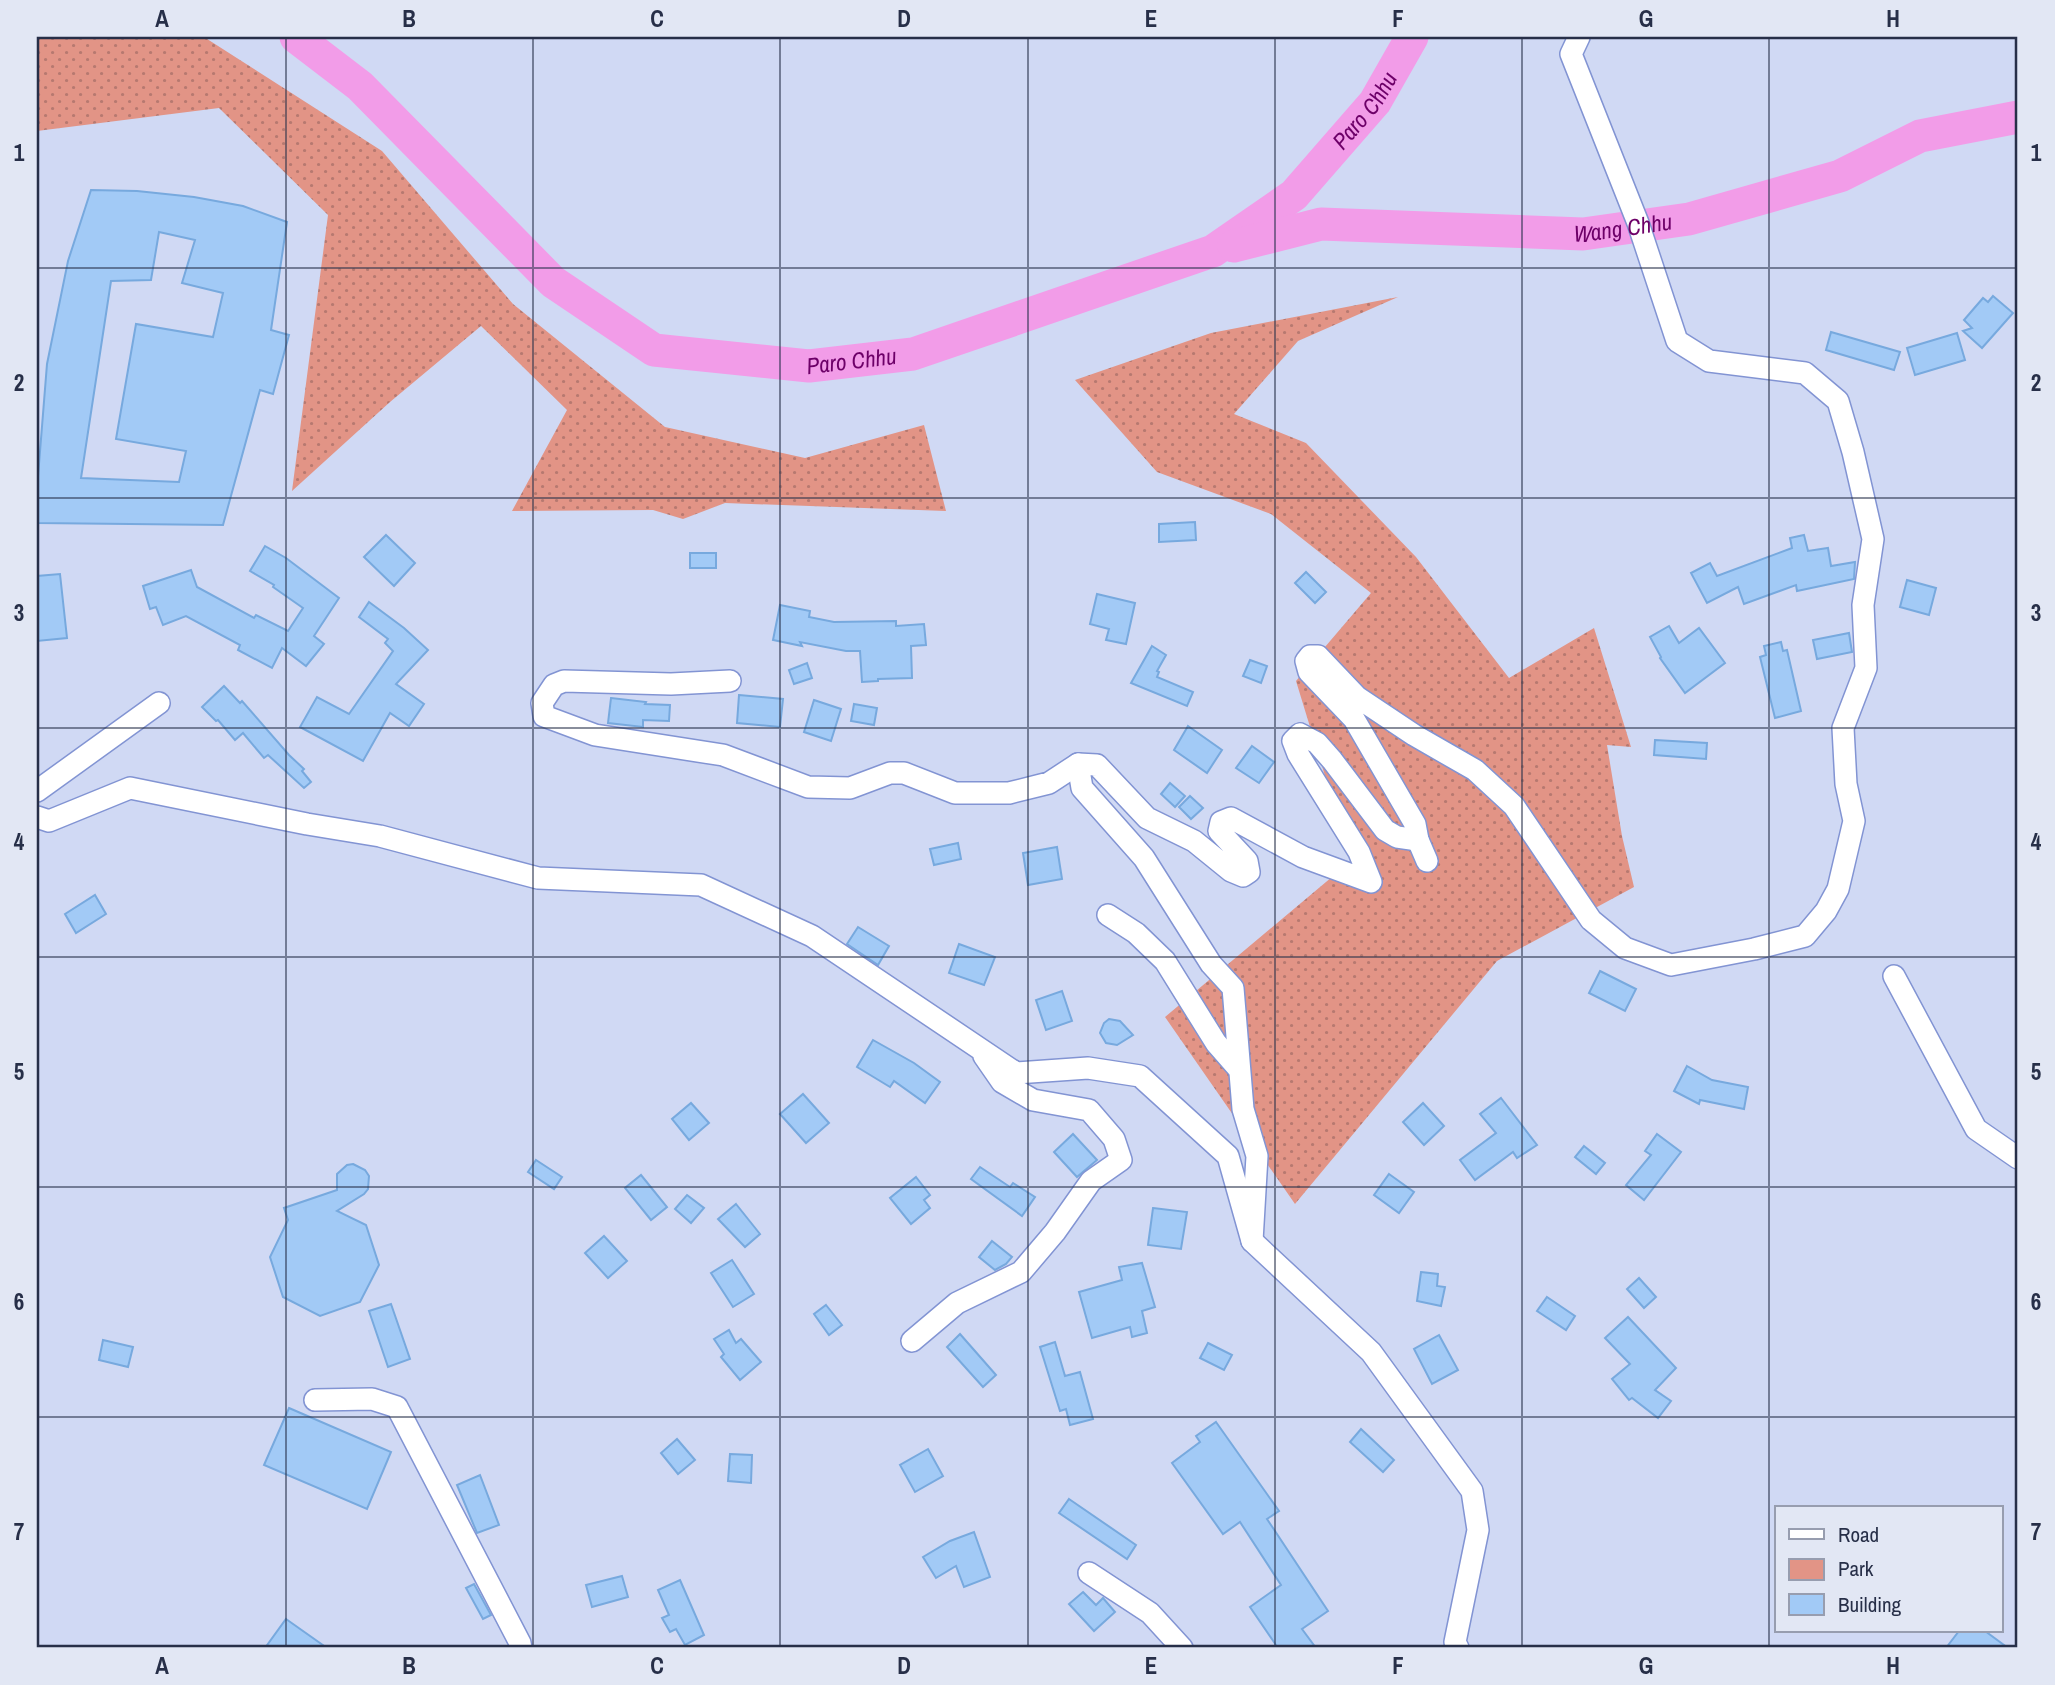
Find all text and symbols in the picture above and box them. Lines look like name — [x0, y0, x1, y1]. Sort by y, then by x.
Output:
text: A — [155, 3, 169, 34]
text: B — [402, 3, 416, 34]
text: C — [650, 3, 664, 34]
text: D — [897, 3, 911, 34]
text: E — [1145, 3, 1157, 34]
text: F — [1392, 3, 1404, 34]
text: G — [1639, 3, 1653, 34]
text: H — [1886, 3, 1900, 34]
water label: Paro Chhu — [1325, 66, 1404, 156]
text: 1 — [14, 137, 25, 168]
text: 1 — [2031, 137, 2042, 168]
water label: Wang Chhu — [1573, 206, 1674, 249]
water label: Paro Chhu — [805, 340, 898, 381]
text: 2 — [14, 367, 24, 398]
text: 2 — [2031, 367, 2041, 398]
text: 3 — [14, 597, 24, 628]
text: 3 — [2031, 597, 2041, 628]
text: 4 — [14, 826, 25, 857]
text: 4 — [2031, 826, 2042, 857]
text: 5 — [14, 1056, 24, 1087]
text: 5 — [2031, 1056, 2041, 1087]
text: 6 — [14, 1286, 24, 1317]
text: 6 — [2031, 1286, 2041, 1317]
legend — [1775, 1506, 2002, 1632]
text: 7 — [14, 1516, 24, 1547]
text: 7 — [2031, 1516, 2041, 1547]
text: Road — [1838, 1520, 1879, 1549]
text: Park — [1838, 1554, 1874, 1583]
text: Building — [1838, 1590, 1902, 1619]
text: A — [155, 1650, 169, 1681]
text: B — [402, 1650, 416, 1681]
text: C — [650, 1650, 664, 1681]
text: D — [897, 1650, 911, 1681]
text: E — [1145, 1650, 1157, 1681]
text: F — [1392, 1650, 1404, 1681]
text: G — [1639, 1650, 1653, 1681]
text: H — [1886, 1650, 1900, 1681]

